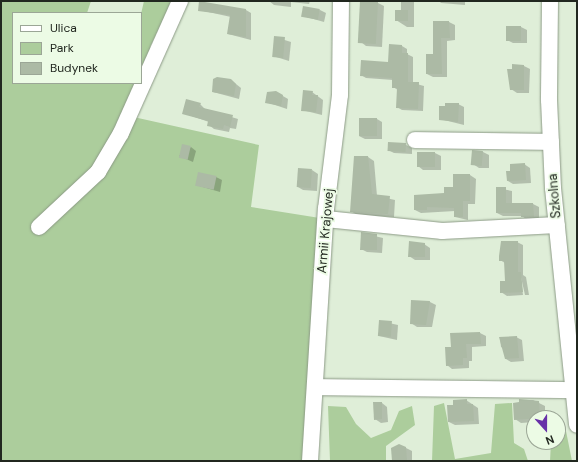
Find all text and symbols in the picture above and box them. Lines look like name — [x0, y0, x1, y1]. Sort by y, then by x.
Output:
legend — [12, 12, 142, 84]
text: Ulica — [50, 20, 77, 36]
text: Park — [50, 40, 74, 56]
text: Budynek — [50, 60, 98, 76]
street label: Szkolna — [545, 173, 565, 219]
street label: Armii Krajowej — [315, 188, 337, 274]
north arrow — [526, 410, 566, 450]
text: N — [544, 432, 556, 448]

